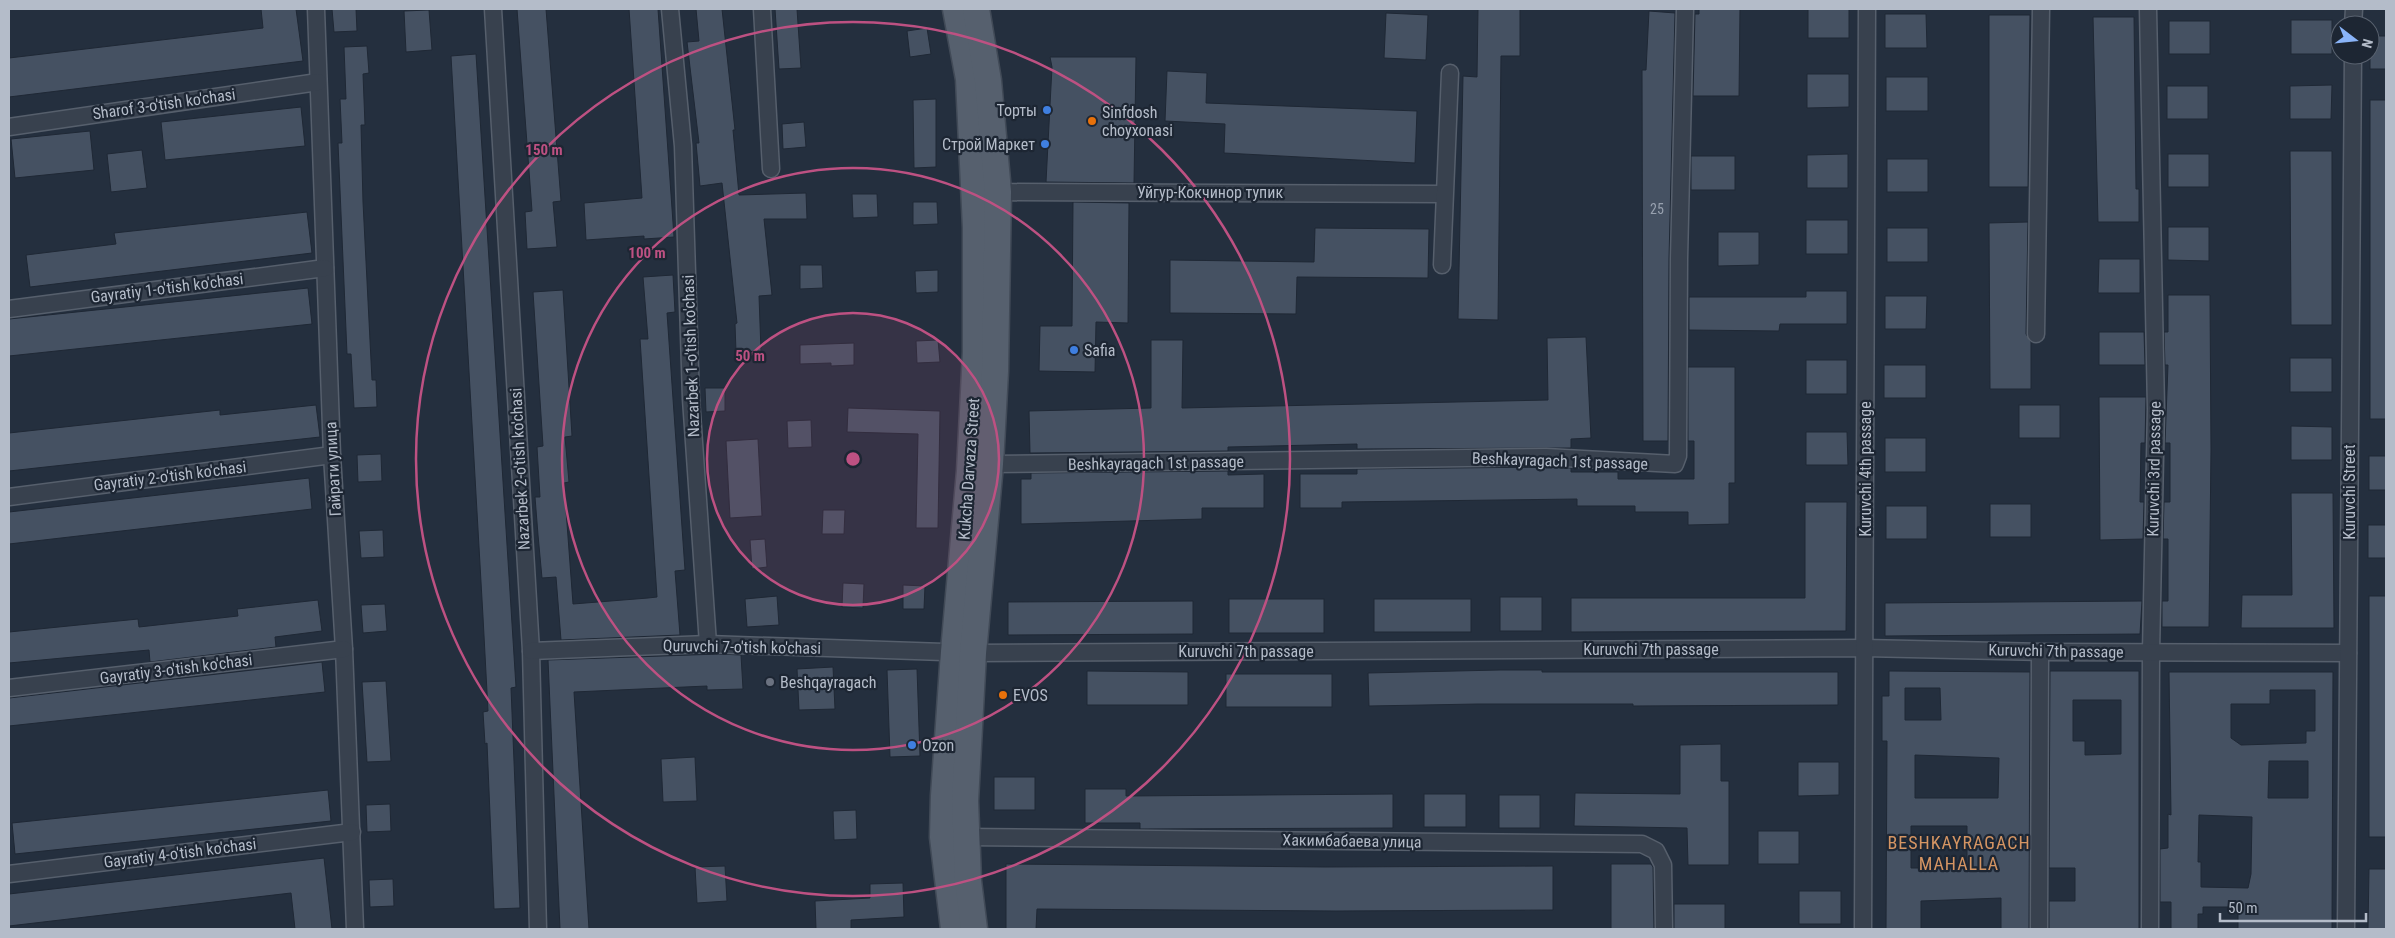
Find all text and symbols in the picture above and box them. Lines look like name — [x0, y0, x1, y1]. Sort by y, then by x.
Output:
north arrow — [2330, 15, 2380, 65]
text: N — [2359, 37, 2376, 50]
street label: Sharof 3-o'tish ko'chasi — [91, 85, 237, 123]
place label: Торты — [996, 101, 1037, 120]
place label: Sinfdosh choyxonasi — [1102, 103, 1173, 140]
marker: Торты — [1041, 104, 1053, 116]
marker: Sinfdosh choyxonasi — [1086, 115, 1098, 127]
place label: Строй Маркет — [942, 135, 1035, 154]
marker: Строй Маркет — [1039, 138, 1051, 150]
text: 150 m — [525, 141, 563, 159]
street label: Уйгур-Кокчинор тупик — [1137, 183, 1283, 202]
house number: 25 — [1650, 201, 1664, 217]
text: 100 m — [628, 244, 666, 262]
street label: Gayratiy 1-o'tish ko'chasi — [90, 269, 244, 307]
street label: Nazarbek 1-o'tish ko'chasi — [679, 275, 703, 437]
place label: Safia — [1084, 341, 1115, 360]
marker: Safia — [1068, 344, 1080, 356]
text: 50 m — [735, 347, 765, 365]
street label: Nazarbek 2-o'tish ko'chasi — [506, 387, 534, 551]
street label: Kukcha Darvaza Street — [955, 397, 983, 540]
street label: Kuruvchi 4th passage — [1856, 401, 1875, 537]
street label: Kuruvchi 3rd passage — [2143, 401, 2165, 537]
street label: Гайрати улица — [321, 421, 345, 517]
street label: Kuruvchi Street — [2340, 444, 2359, 540]
street label: Beshkayragach 1st passage — [1472, 448, 1648, 474]
centre of rings — [844, 450, 862, 468]
street label: Beshkayragach 1st passage — [1068, 452, 1244, 474]
street label: Gayratiy 2-o'tish ko'chasi — [93, 457, 247, 495]
street label: Quruvchi 7-o'tish ko'chasi — [663, 636, 821, 658]
street label: Kuruvchi 7th passage — [1583, 640, 1719, 659]
street label: Kuruvchi 7th passage — [1988, 640, 2124, 662]
street label: Kuruvchi 7th passage — [1178, 642, 1314, 661]
street label: Gayratiy 3-o'tish ko'chasi — [99, 650, 253, 688]
place label: Beshqayragach — [780, 673, 876, 692]
marker: Beshqayragach — [764, 676, 776, 688]
place label: EVOS — [1013, 686, 1048, 705]
marker: EVOS — [997, 689, 1009, 701]
place label: Ozon — [922, 736, 954, 755]
marker: Ozon — [906, 739, 918, 751]
street label: Хакимбабаева улица — [1282, 830, 1422, 852]
district label: BESHKAYRAGACH MAHALLA — [1887, 832, 2031, 874]
street label: Gayratiy 4-o'tish ko'chasi — [103, 834, 257, 872]
scale bar — [2220, 890, 2366, 922]
text: 50 m — [2228, 899, 2258, 917]

